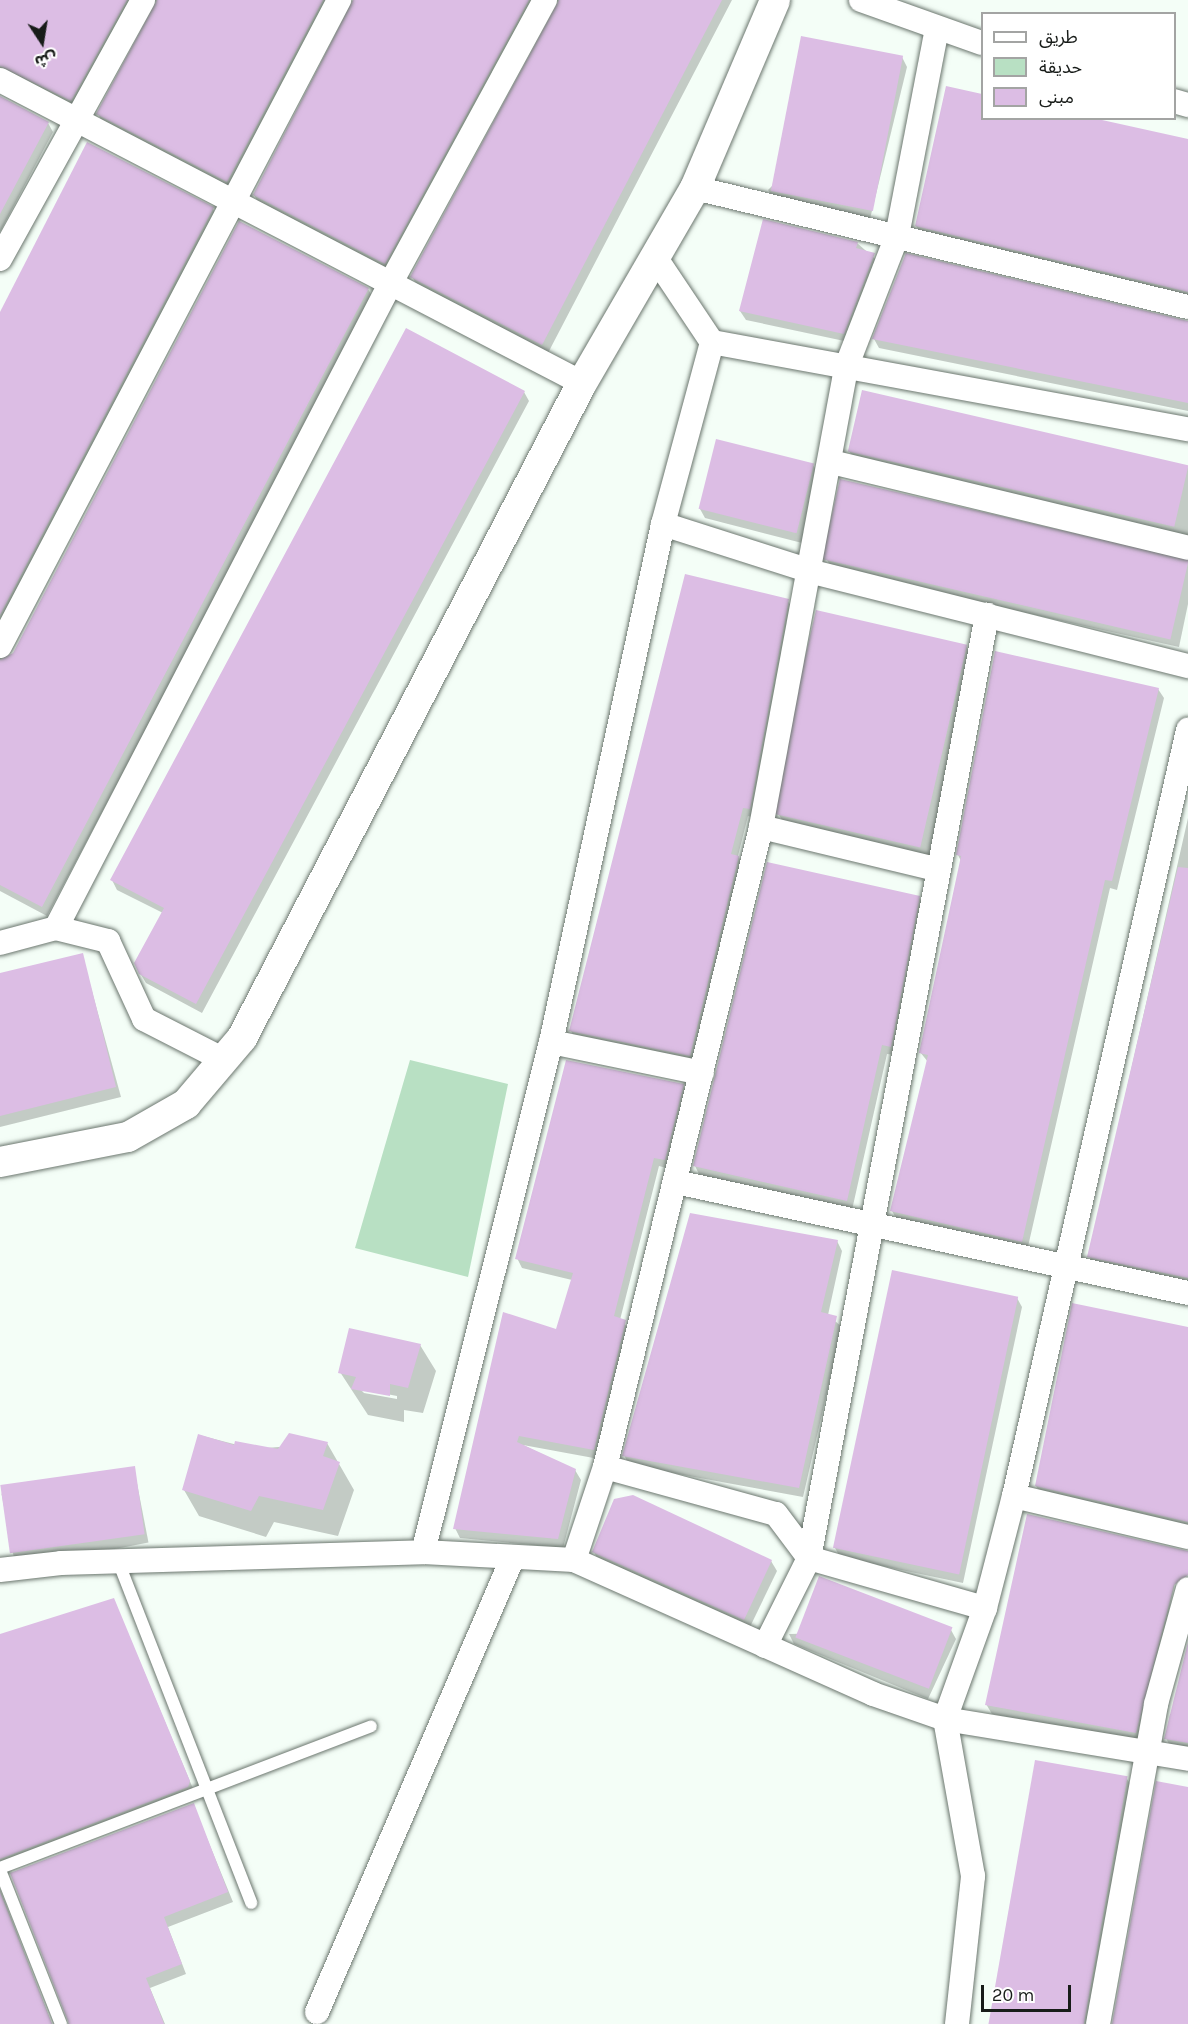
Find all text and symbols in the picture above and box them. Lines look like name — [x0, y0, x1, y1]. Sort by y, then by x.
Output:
north arrow — [12, 12, 72, 72]
legend — [981, 12, 1176, 120]
text: طريق — [1039, 26, 1078, 48]
text: ش — [33, 49, 59, 72]
text: حديقة — [1039, 56, 1082, 78]
text: مبنى — [1039, 86, 1074, 108]
scale bar — [984, 1973, 1074, 2011]
text: 20 m — [992, 1984, 1034, 2006]

